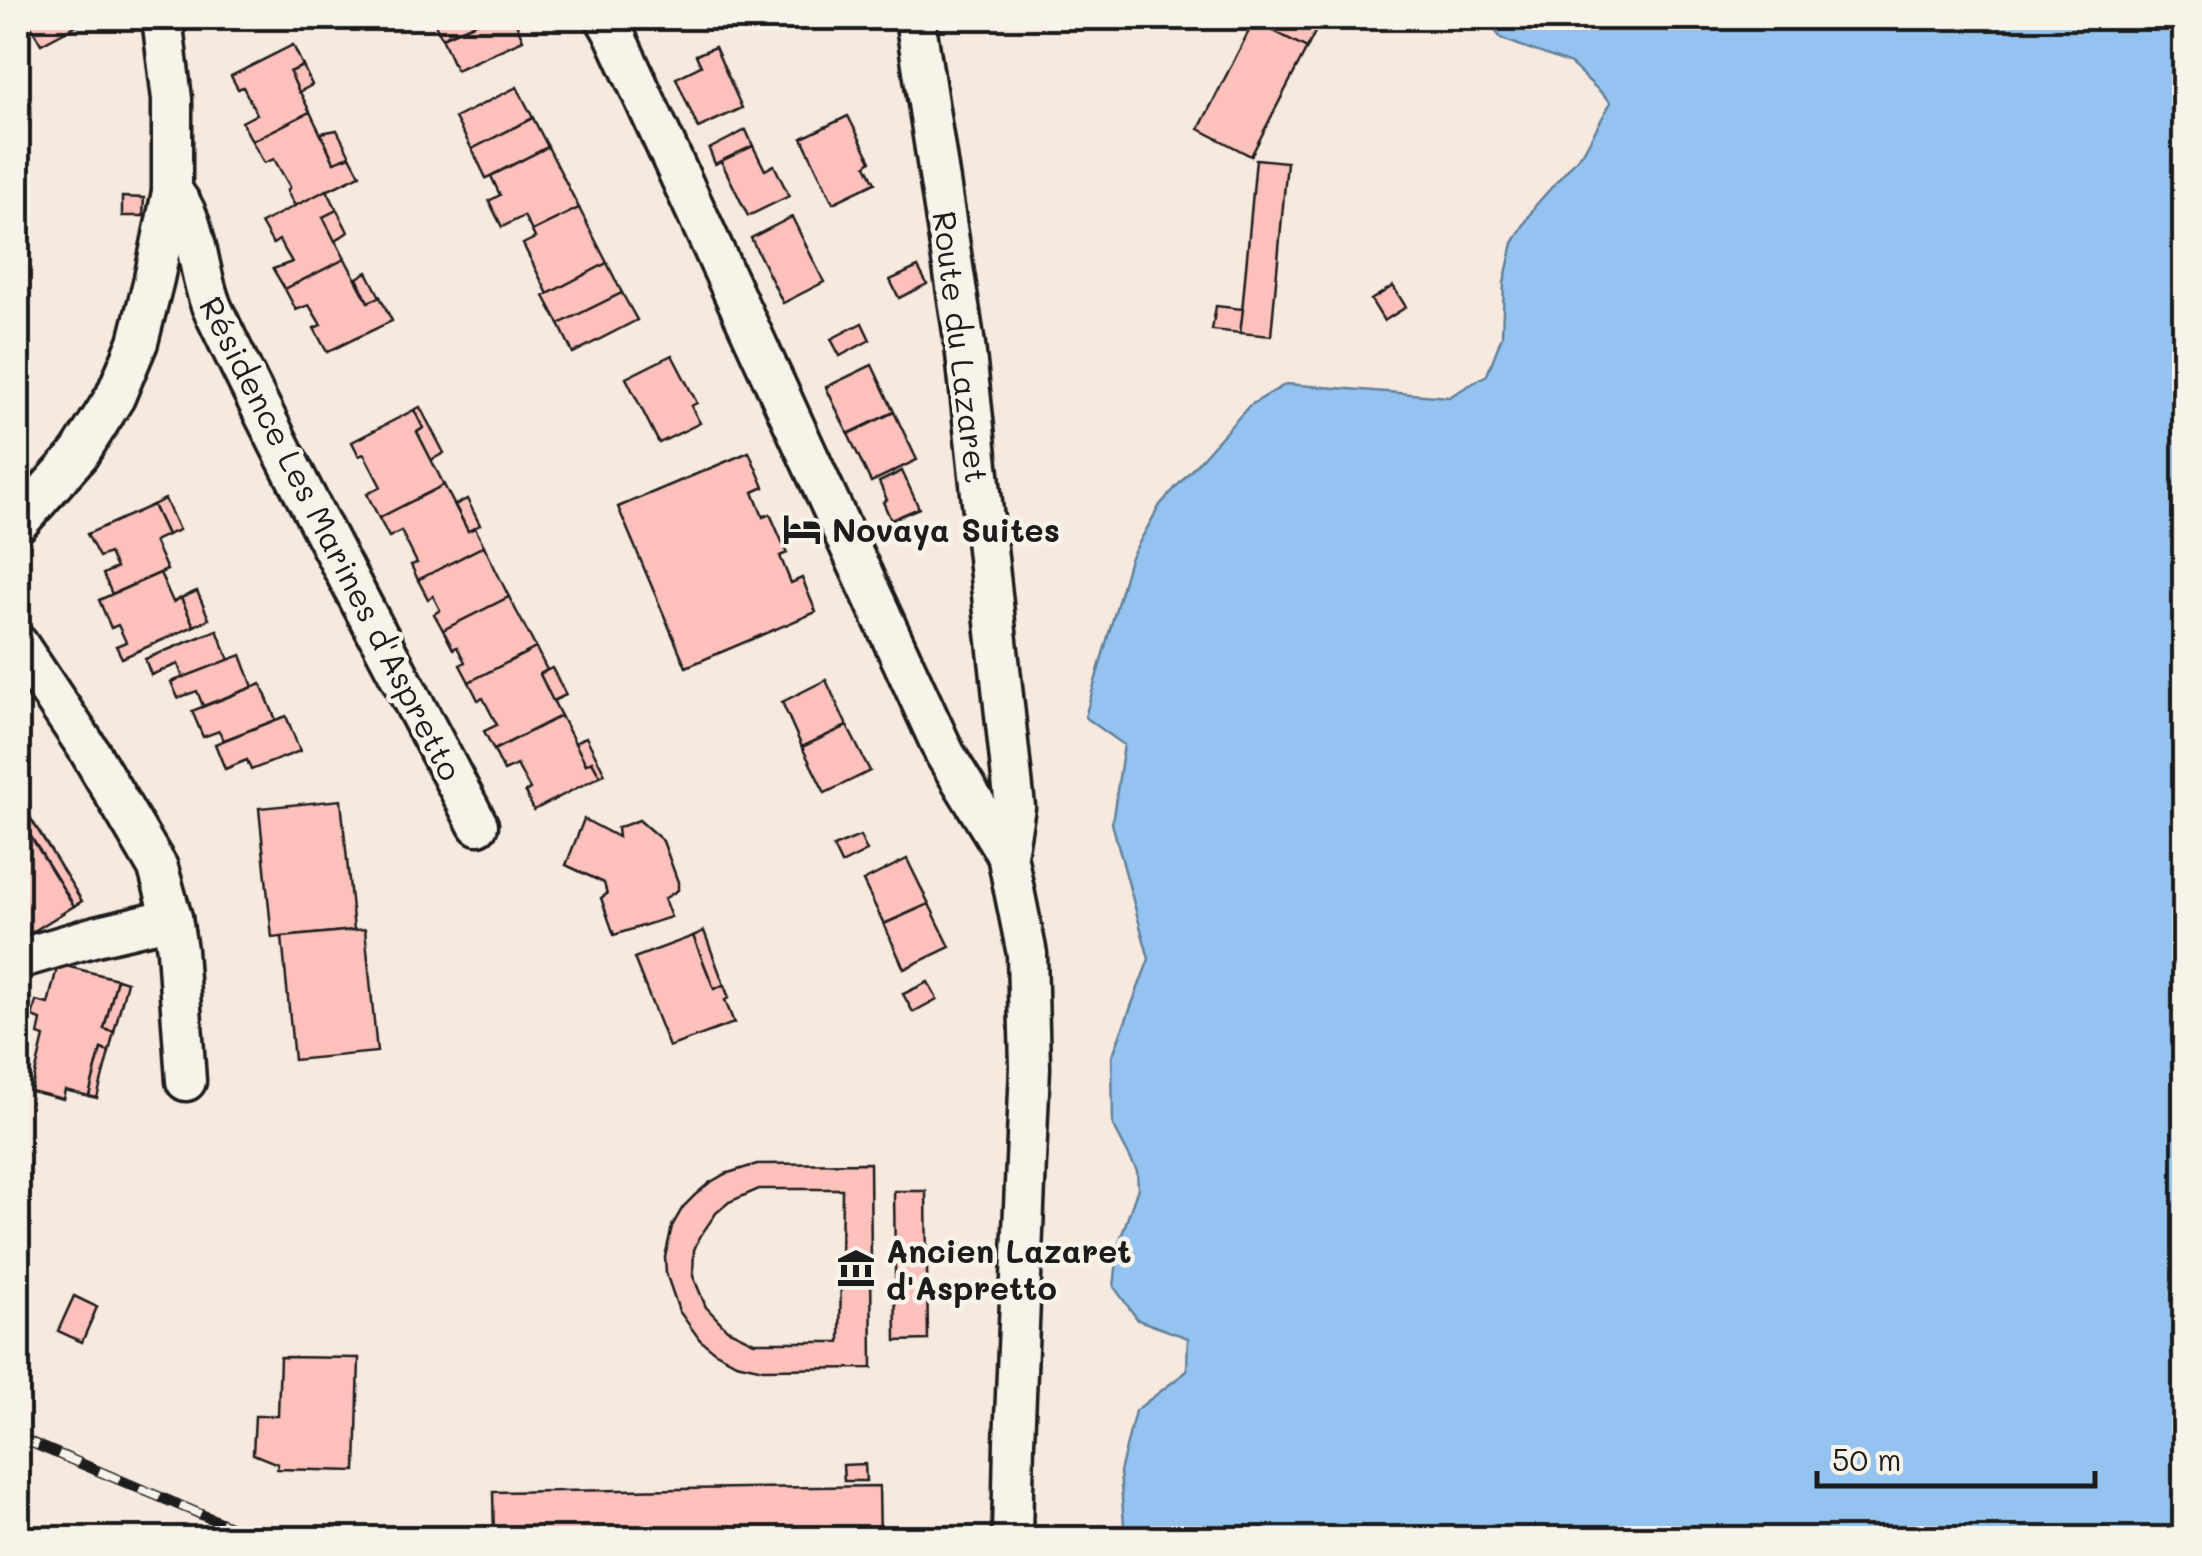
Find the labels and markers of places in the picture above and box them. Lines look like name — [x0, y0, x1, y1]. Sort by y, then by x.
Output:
hotel icon: Novaya Suites — [781, 508, 823, 550]
place label: Novaya Suites — [832, 508, 1060, 551]
place label: Ancien Lazaret d'Aspretto — [886, 1229, 1131, 1308]
museum icon: Ancien Lazaret d'Aspretto — [835, 1247, 877, 1289]

